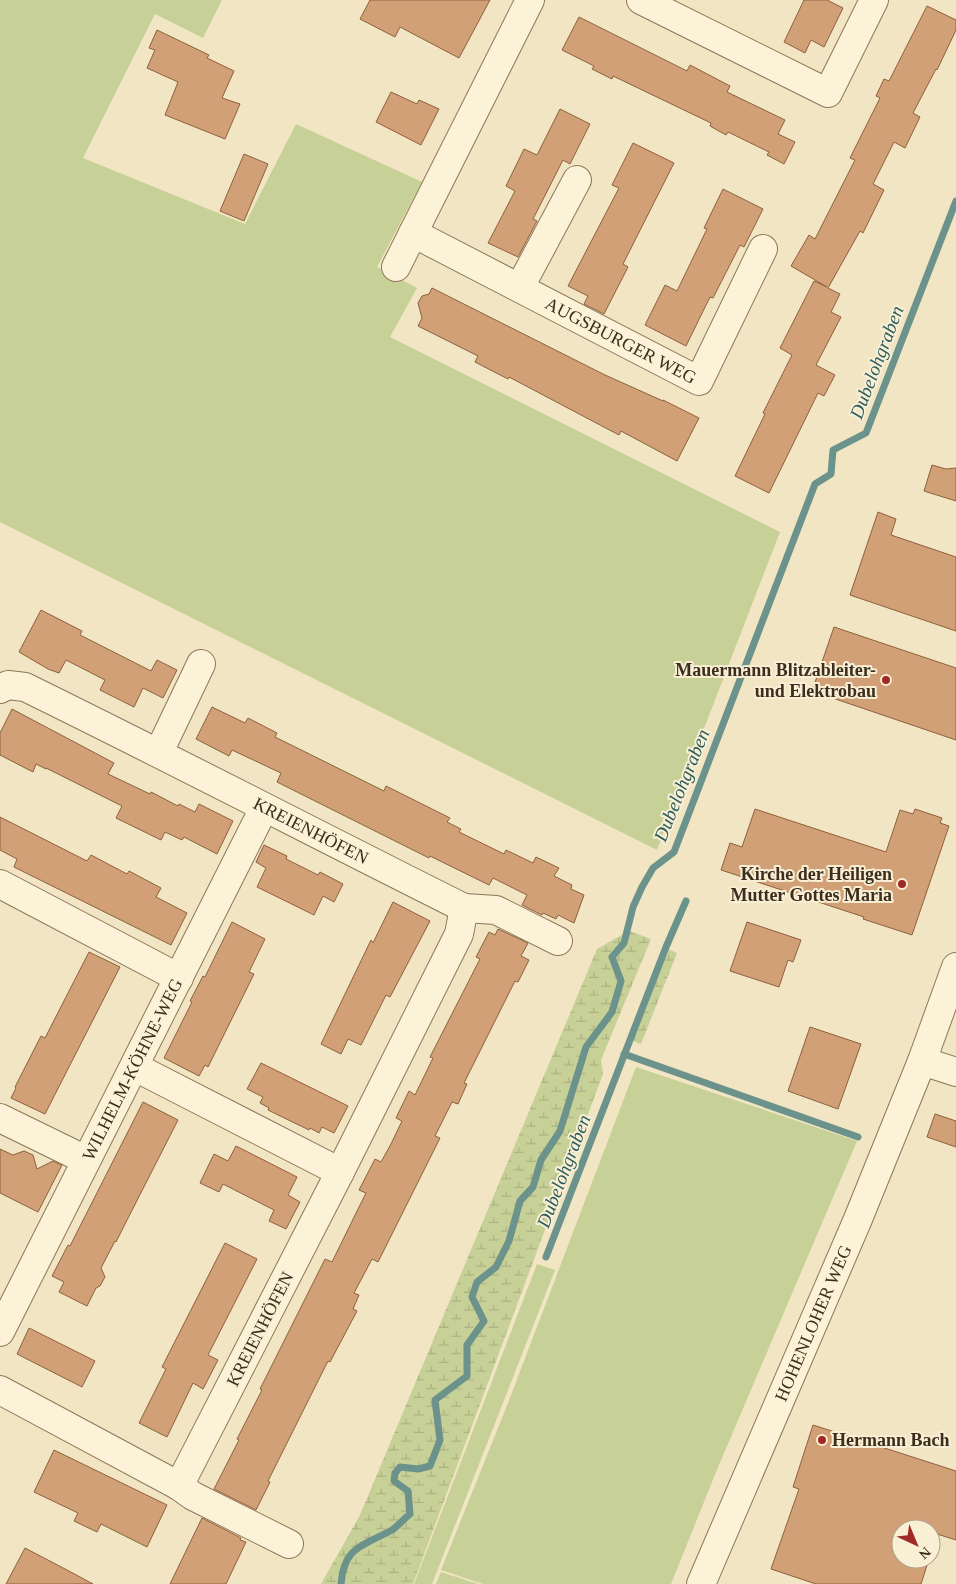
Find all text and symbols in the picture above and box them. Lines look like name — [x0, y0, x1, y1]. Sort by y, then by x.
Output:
street label: AUGSBURGER WEG — [542, 293, 700, 388]
water label: Dubelohgraben — [845, 303, 908, 423]
place label: Mauermann Blitzableiter- und Elektrobau — [675, 660, 876, 701]
marker: Mauermann Blitzableiter- und Elektrobau — [880, 674, 892, 686]
water label: Dubelohgraben — [649, 726, 714, 845]
street label: KREIENHÖFEN — [250, 793, 372, 868]
place label: Kirche der Heiligen Mutter Gottes Maria — [730, 864, 892, 905]
marker: Kirche der Heiligen Mutter Gottes Maria — [896, 878, 908, 890]
street label: WILHELM-KÖHNE-WEG — [78, 975, 186, 1164]
water label: Dubelohgraben — [532, 1112, 595, 1232]
street label: HOHENLOHER WEG — [771, 1242, 856, 1404]
street label: KREIENHÖFEN — [222, 1268, 298, 1390]
place label: Hermann Bach — [832, 1430, 950, 1450]
marker: Hermann Bach — [816, 1434, 828, 1446]
north arrow — [891, 1519, 941, 1569]
text: N — [916, 1544, 934, 1562]

